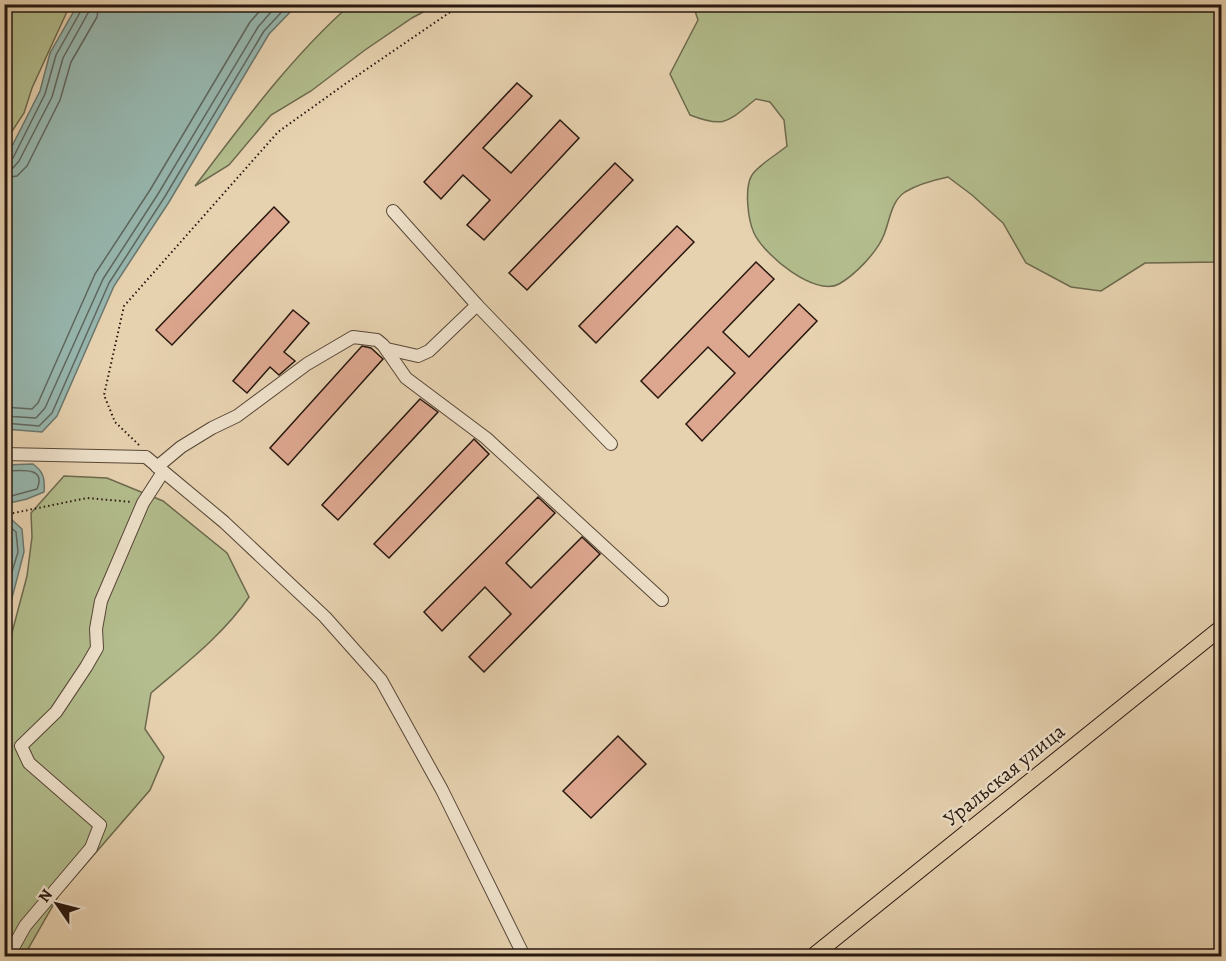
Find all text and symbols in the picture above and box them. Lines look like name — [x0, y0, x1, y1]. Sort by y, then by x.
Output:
street label: Уральская улица — [937, 717, 1071, 833]
north arrow — [27, 874, 87, 934]
text: N — [33, 885, 58, 907]

